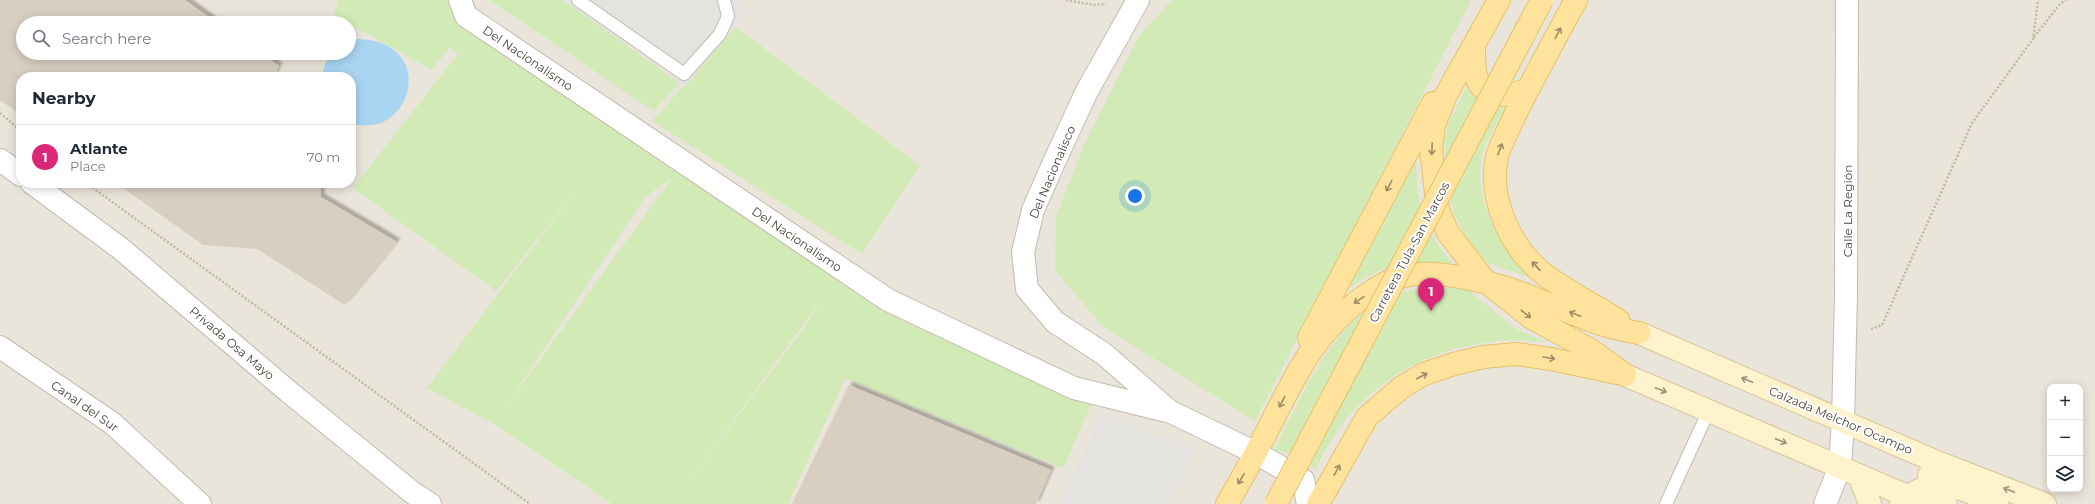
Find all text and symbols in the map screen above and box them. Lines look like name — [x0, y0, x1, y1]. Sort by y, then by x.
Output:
search box — [16, 16, 356, 60]
street label: Del Nacionalismo — [480, 22, 576, 94]
icon: search — [30, 27, 52, 49]
one-way arrow — [1555, 27, 1563, 39]
text: Search here — [62, 29, 151, 48]
text: Nearby — [32, 88, 96, 108]
street label: Del Nacionalisco — [1026, 123, 1078, 221]
text: Atlante — [70, 139, 128, 158]
one-way arrow — [1428, 142, 1435, 155]
one-way arrow — [1497, 143, 1505, 155]
text: 1 — [42, 149, 48, 165]
text: 70 m — [307, 149, 340, 165]
text: Place — [70, 158, 106, 174]
street label: Calle La Región — [1840, 165, 1855, 257]
street label: Carretera Tula-San Marcos — [1366, 179, 1453, 325]
one-way arrow — [1384, 180, 1392, 192]
your location — [1125, 186, 1145, 206]
street label: Del Nacionalismo — [749, 203, 845, 275]
one-way arrow — [1531, 261, 1541, 271]
pin: 1 — [1418, 278, 1444, 311]
one-way arrow — [1354, 296, 1365, 304]
street label: Privada Osa Mayo — [186, 303, 278, 383]
one-way arrow — [1521, 309, 1532, 318]
one-way arrow — [1569, 310, 1581, 317]
one-way arrow — [1542, 355, 1555, 363]
one-way arrow — [1416, 372, 1428, 379]
one-way arrow — [1741, 376, 1753, 383]
street label: Canal del Sur — [48, 377, 122, 435]
street label: Calzada Melchor Ocampo — [1767, 383, 1915, 457]
map controls — [2047, 384, 2083, 492]
button: + — [2047, 384, 2083, 420]
one-way arrow — [1655, 387, 1667, 394]
one-way arrow — [1278, 396, 1285, 408]
button: − — [2047, 420, 2083, 456]
one-way arrow — [1774, 438, 1786, 445]
button: layers — [2047, 456, 2083, 492]
one-way arrow — [1334, 464, 1342, 476]
one-way arrow — [1237, 473, 1245, 485]
one-way arrow — [2003, 485, 2015, 493]

